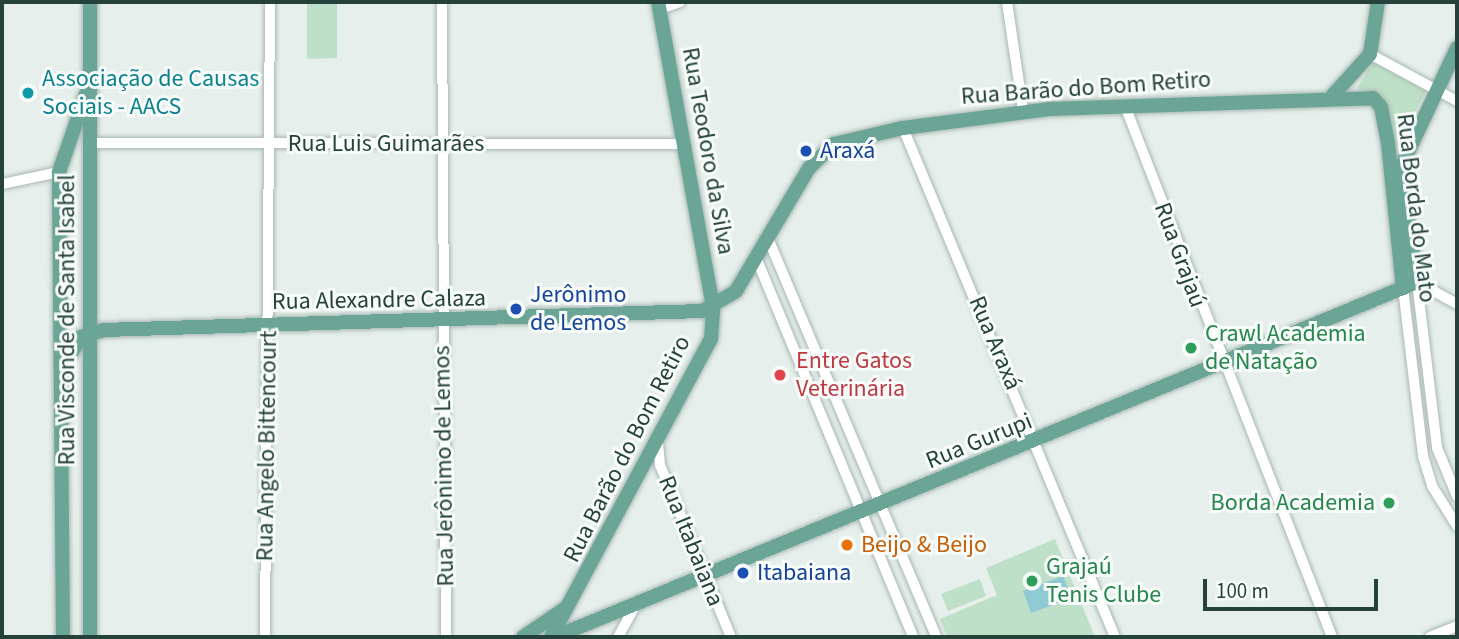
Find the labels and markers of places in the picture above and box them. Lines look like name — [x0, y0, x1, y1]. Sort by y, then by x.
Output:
place label: Associação de Causas Sociais - AACS — [42, 65, 259, 121]
marker: Associação de Causas Sociais - AACS — [20, 85, 36, 101]
place label: Araxá — [820, 137, 875, 165]
marker: Araxá — [798, 143, 814, 159]
place label: Jerônimo de Lemos — [530, 281, 626, 337]
marker: Jerônimo de Lemos — [508, 301, 524, 317]
place label: Crawl Academia de Natação — [1205, 320, 1366, 376]
marker: Crawl Academia de Natação — [1183, 340, 1199, 356]
place label: Entre Gatos Veterinária — [796, 347, 912, 403]
marker: Entre Gatos Veterinária — [770, 365, 790, 385]
place label: Borda Academia — [1211, 489, 1375, 517]
marker: Borda Academia — [1381, 495, 1397, 511]
place label: Beijo & Beijo — [861, 531, 987, 559]
marker: Beijo & Beijo — [839, 537, 855, 553]
place label: Grajaú Tenis Clube — [1046, 553, 1161, 609]
place label: Itabaiana — [757, 559, 851, 587]
marker: Itabaiana — [735, 565, 751, 581]
marker: Grajaú Tenis Clube — [1024, 573, 1040, 589]

